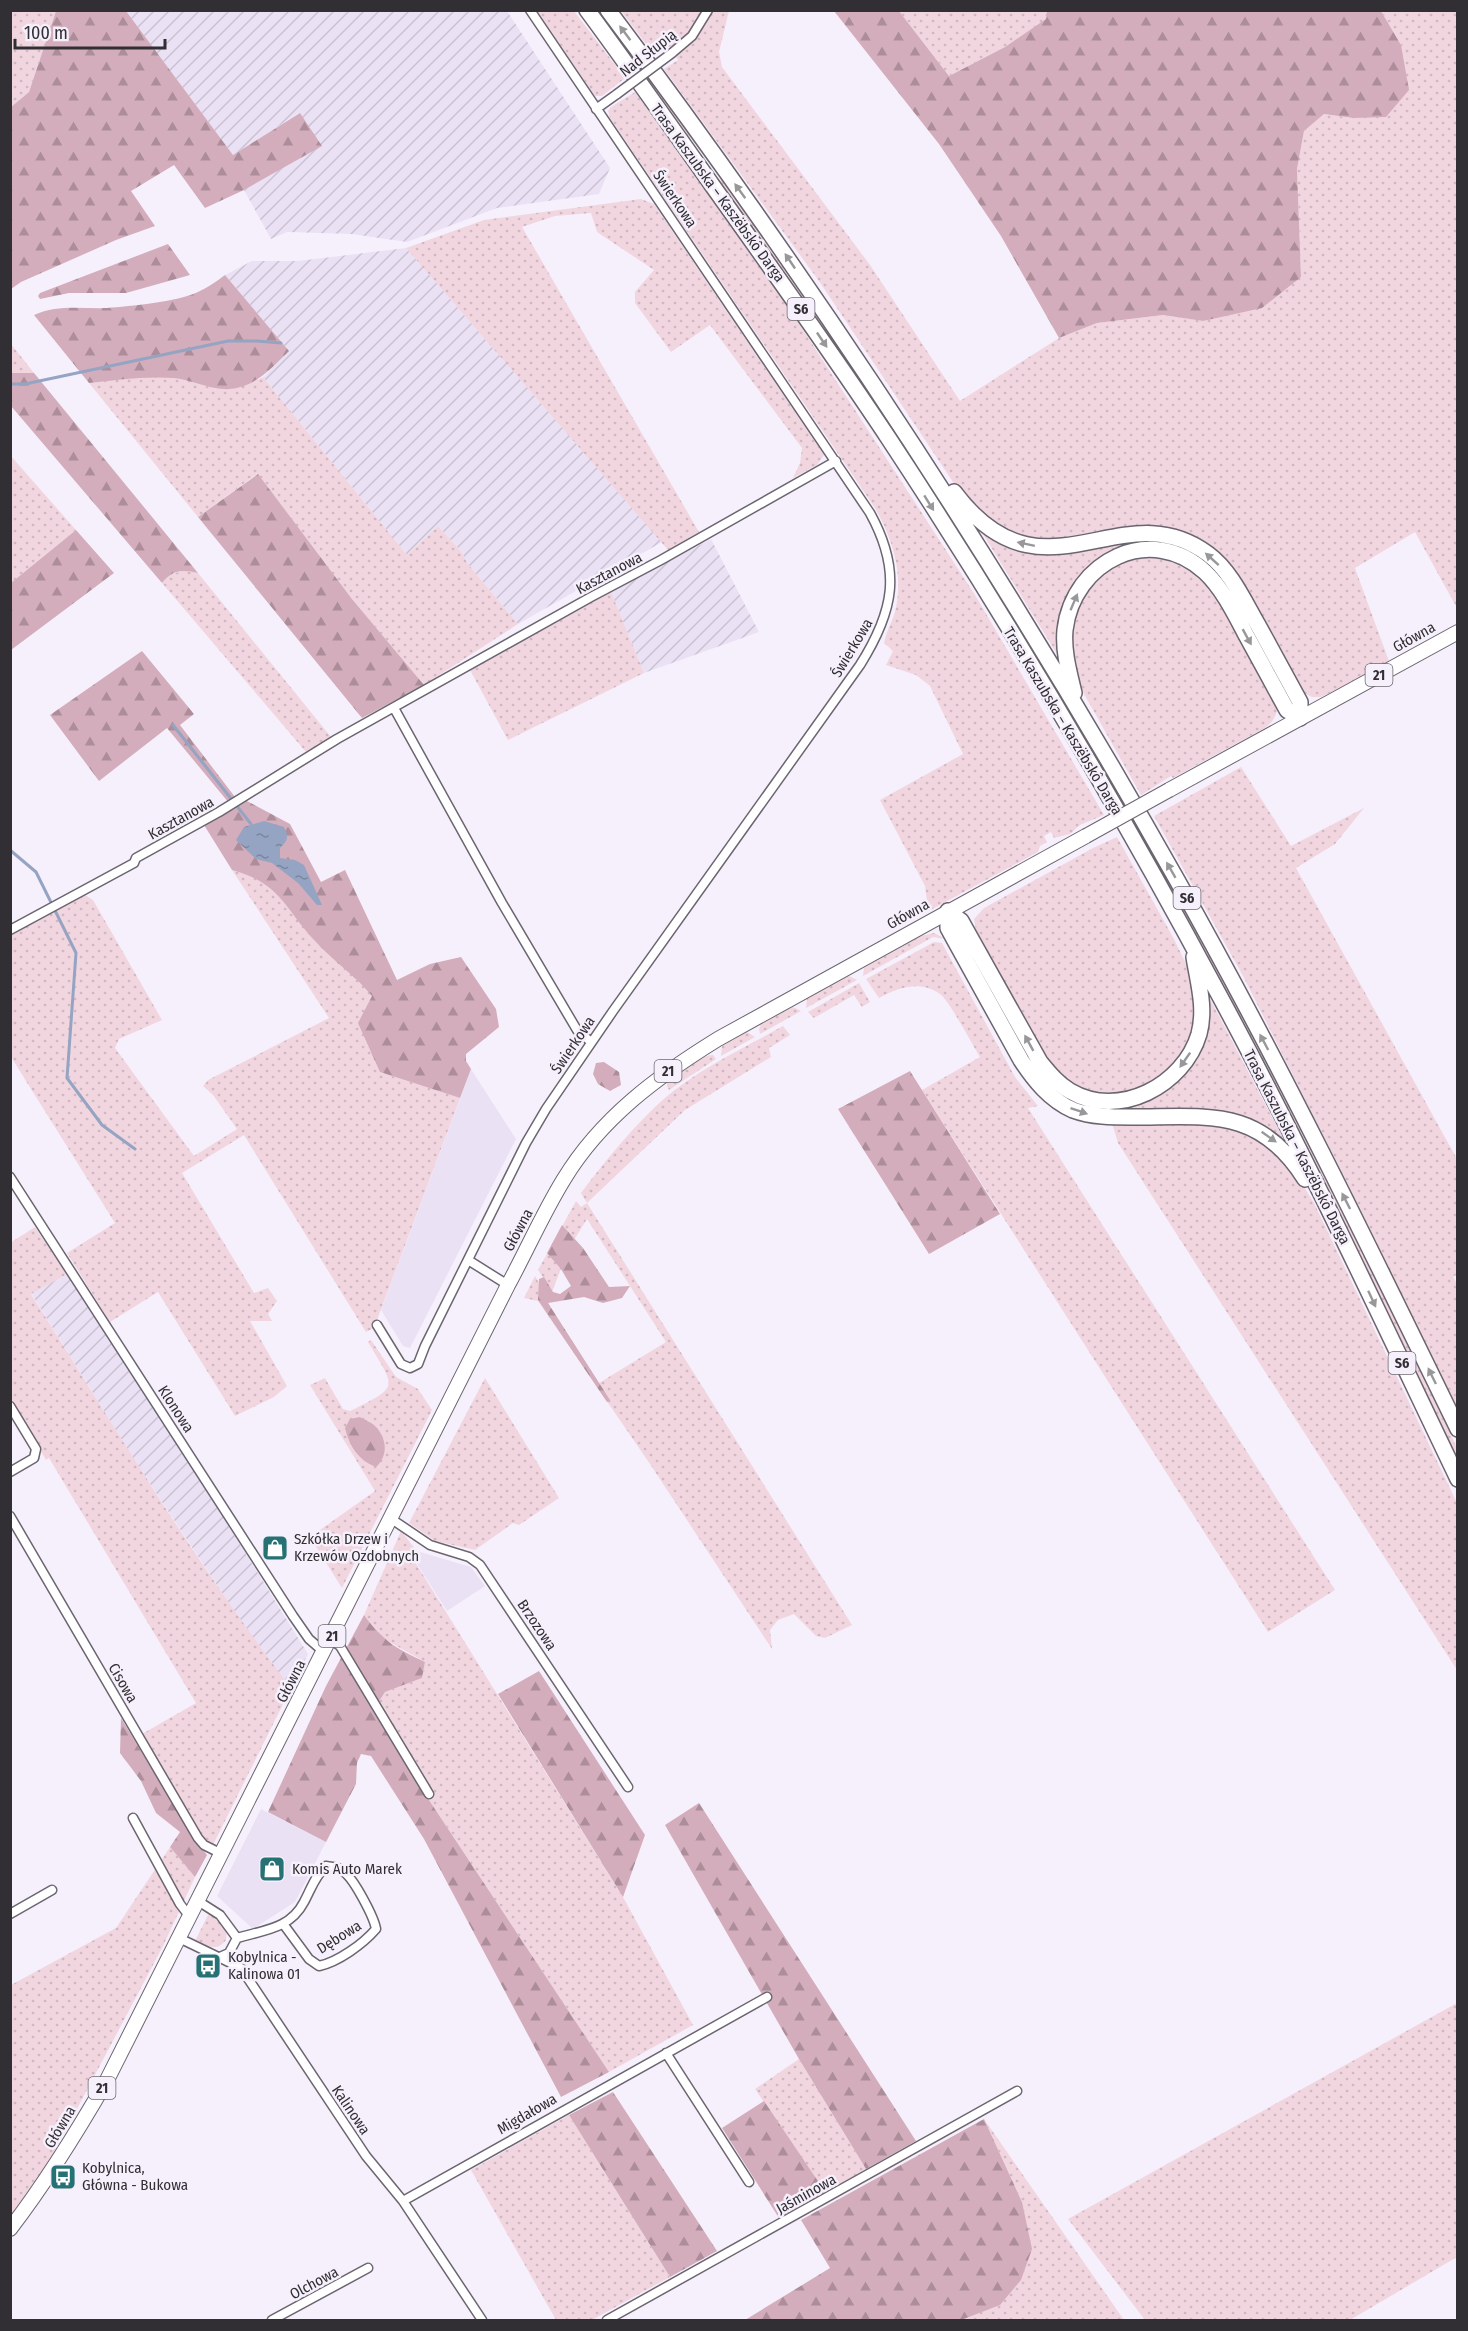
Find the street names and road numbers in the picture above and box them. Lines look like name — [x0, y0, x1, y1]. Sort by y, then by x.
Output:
street label: Nad Słupią — [616, 25, 680, 81]
street label: Trasa Kaszubska – Kaszëbskô Darga — [647, 100, 789, 286]
street label: Świerkowa — [649, 167, 701, 231]
road number: S6 — [788, 298, 814, 320]
street label: Kasztanowa — [573, 548, 645, 598]
street label: Świerkowa — [827, 615, 877, 681]
street label: Główna — [1390, 618, 1438, 656]
street label: Trasa Kaszubska – Kaszëbskô Darga — [1000, 624, 1126, 818]
road number: 21 — [1366, 664, 1392, 686]
street label: Kasztanowa — [145, 793, 217, 843]
road number: S6 — [1174, 887, 1200, 909]
street label: Główna — [884, 895, 932, 933]
street label: Świerkowa — [547, 1013, 599, 1077]
street label: Trasa Kaszubska – Kaszëbskô Darga — [1240, 1047, 1354, 1247]
road number: 21 — [654, 1060, 682, 1082]
street label: Główna — [499, 1206, 537, 1254]
road number: S6 — [1388, 1352, 1416, 1374]
street label: Klonowa — [154, 1382, 198, 1436]
street label: Brzozowa — [513, 1596, 561, 1654]
road number: 21 — [318, 1625, 346, 1647]
street label: Główna — [273, 1657, 309, 1705]
street label: Cisowa — [105, 1660, 141, 1706]
street label: Dębowa — [313, 1916, 365, 1958]
road number: 21 — [88, 2077, 116, 2099]
street label: Kalinowa — [328, 2082, 374, 2138]
street label: Migdałowa — [494, 2090, 560, 2138]
street label: Główna — [40, 2103, 80, 2151]
street label: Jaśminowa — [773, 2170, 839, 2218]
street label: Olchowa — [287, 2263, 341, 2303]

